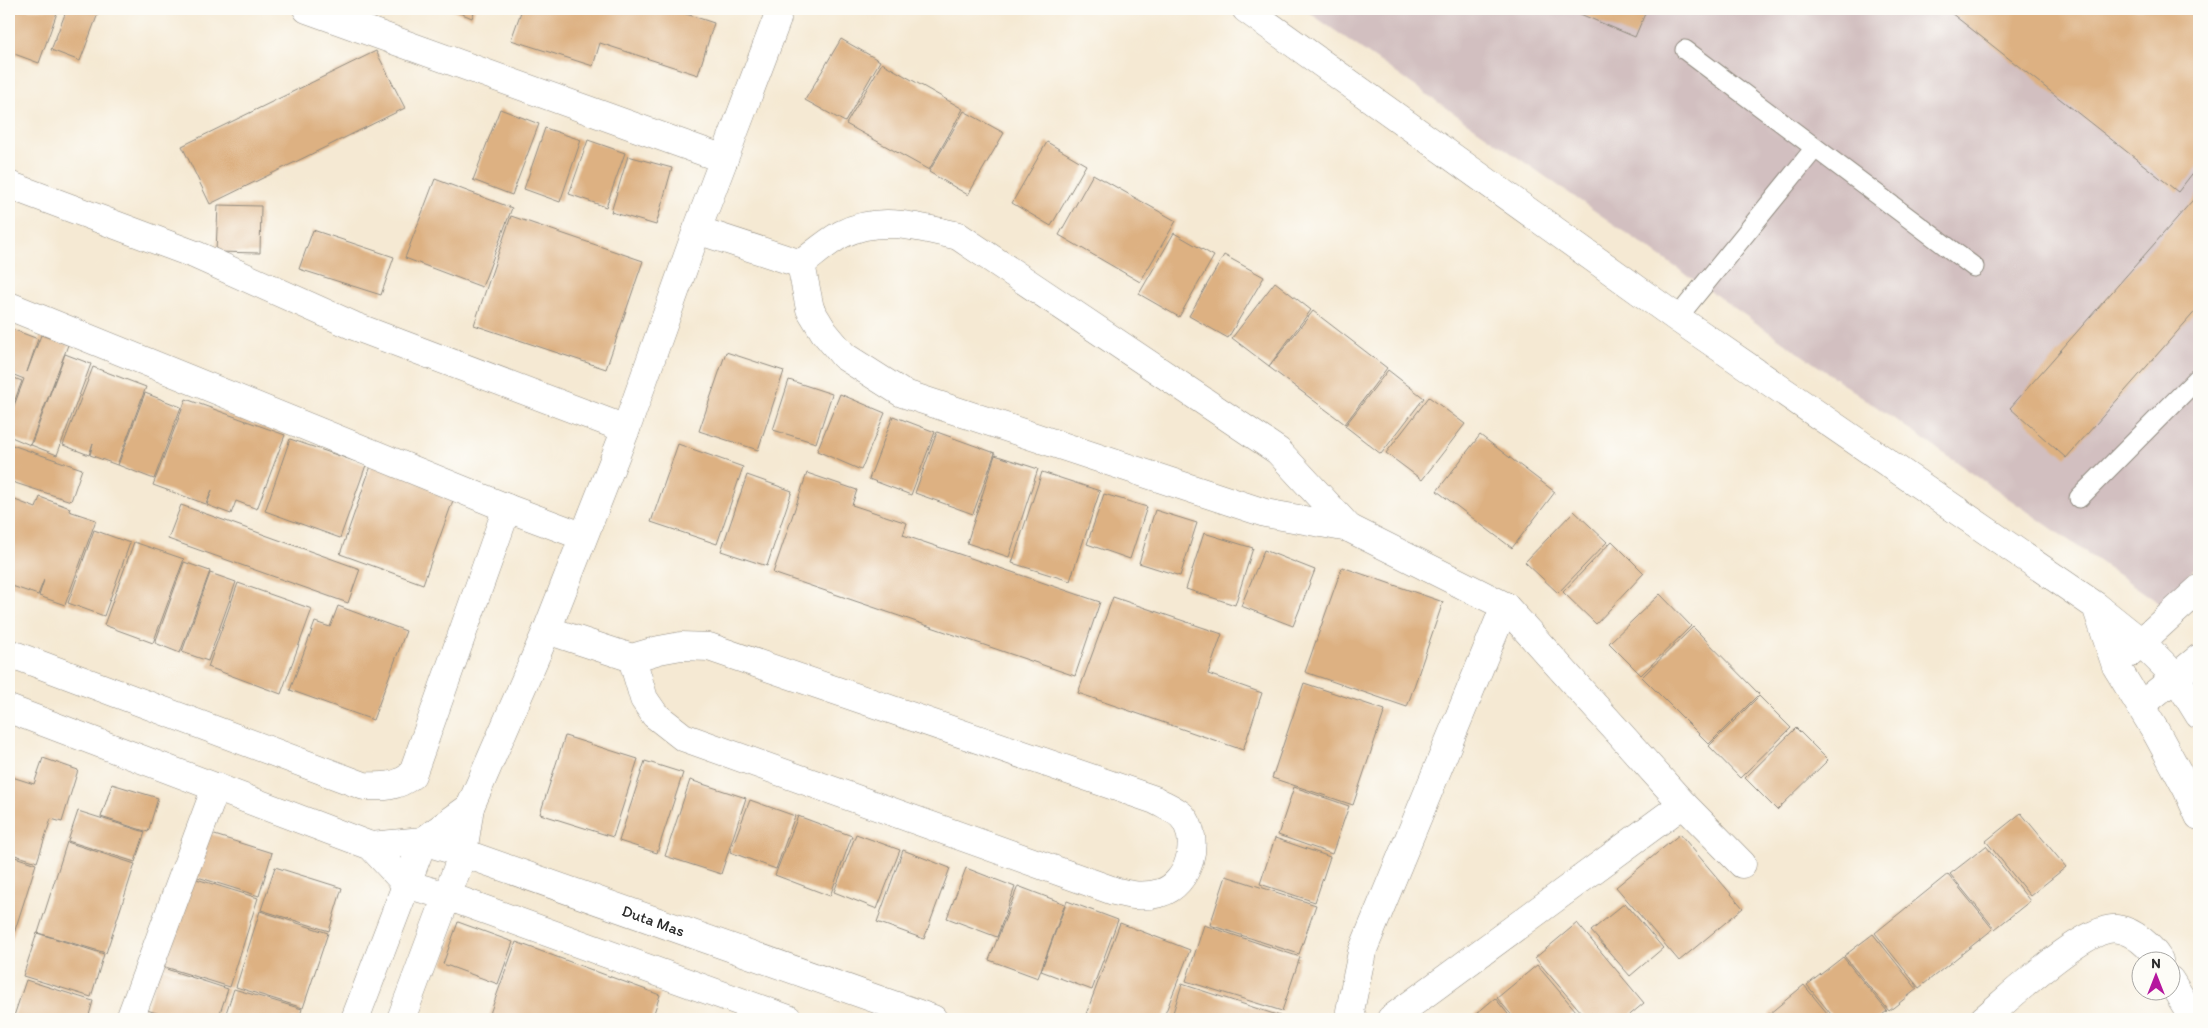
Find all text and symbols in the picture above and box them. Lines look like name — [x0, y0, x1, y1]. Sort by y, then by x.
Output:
street label: Duta Mas — [620, 900, 687, 940]
north arrow — [2130, 950, 2180, 1000]
text: N — [2151, 955, 2161, 972]

